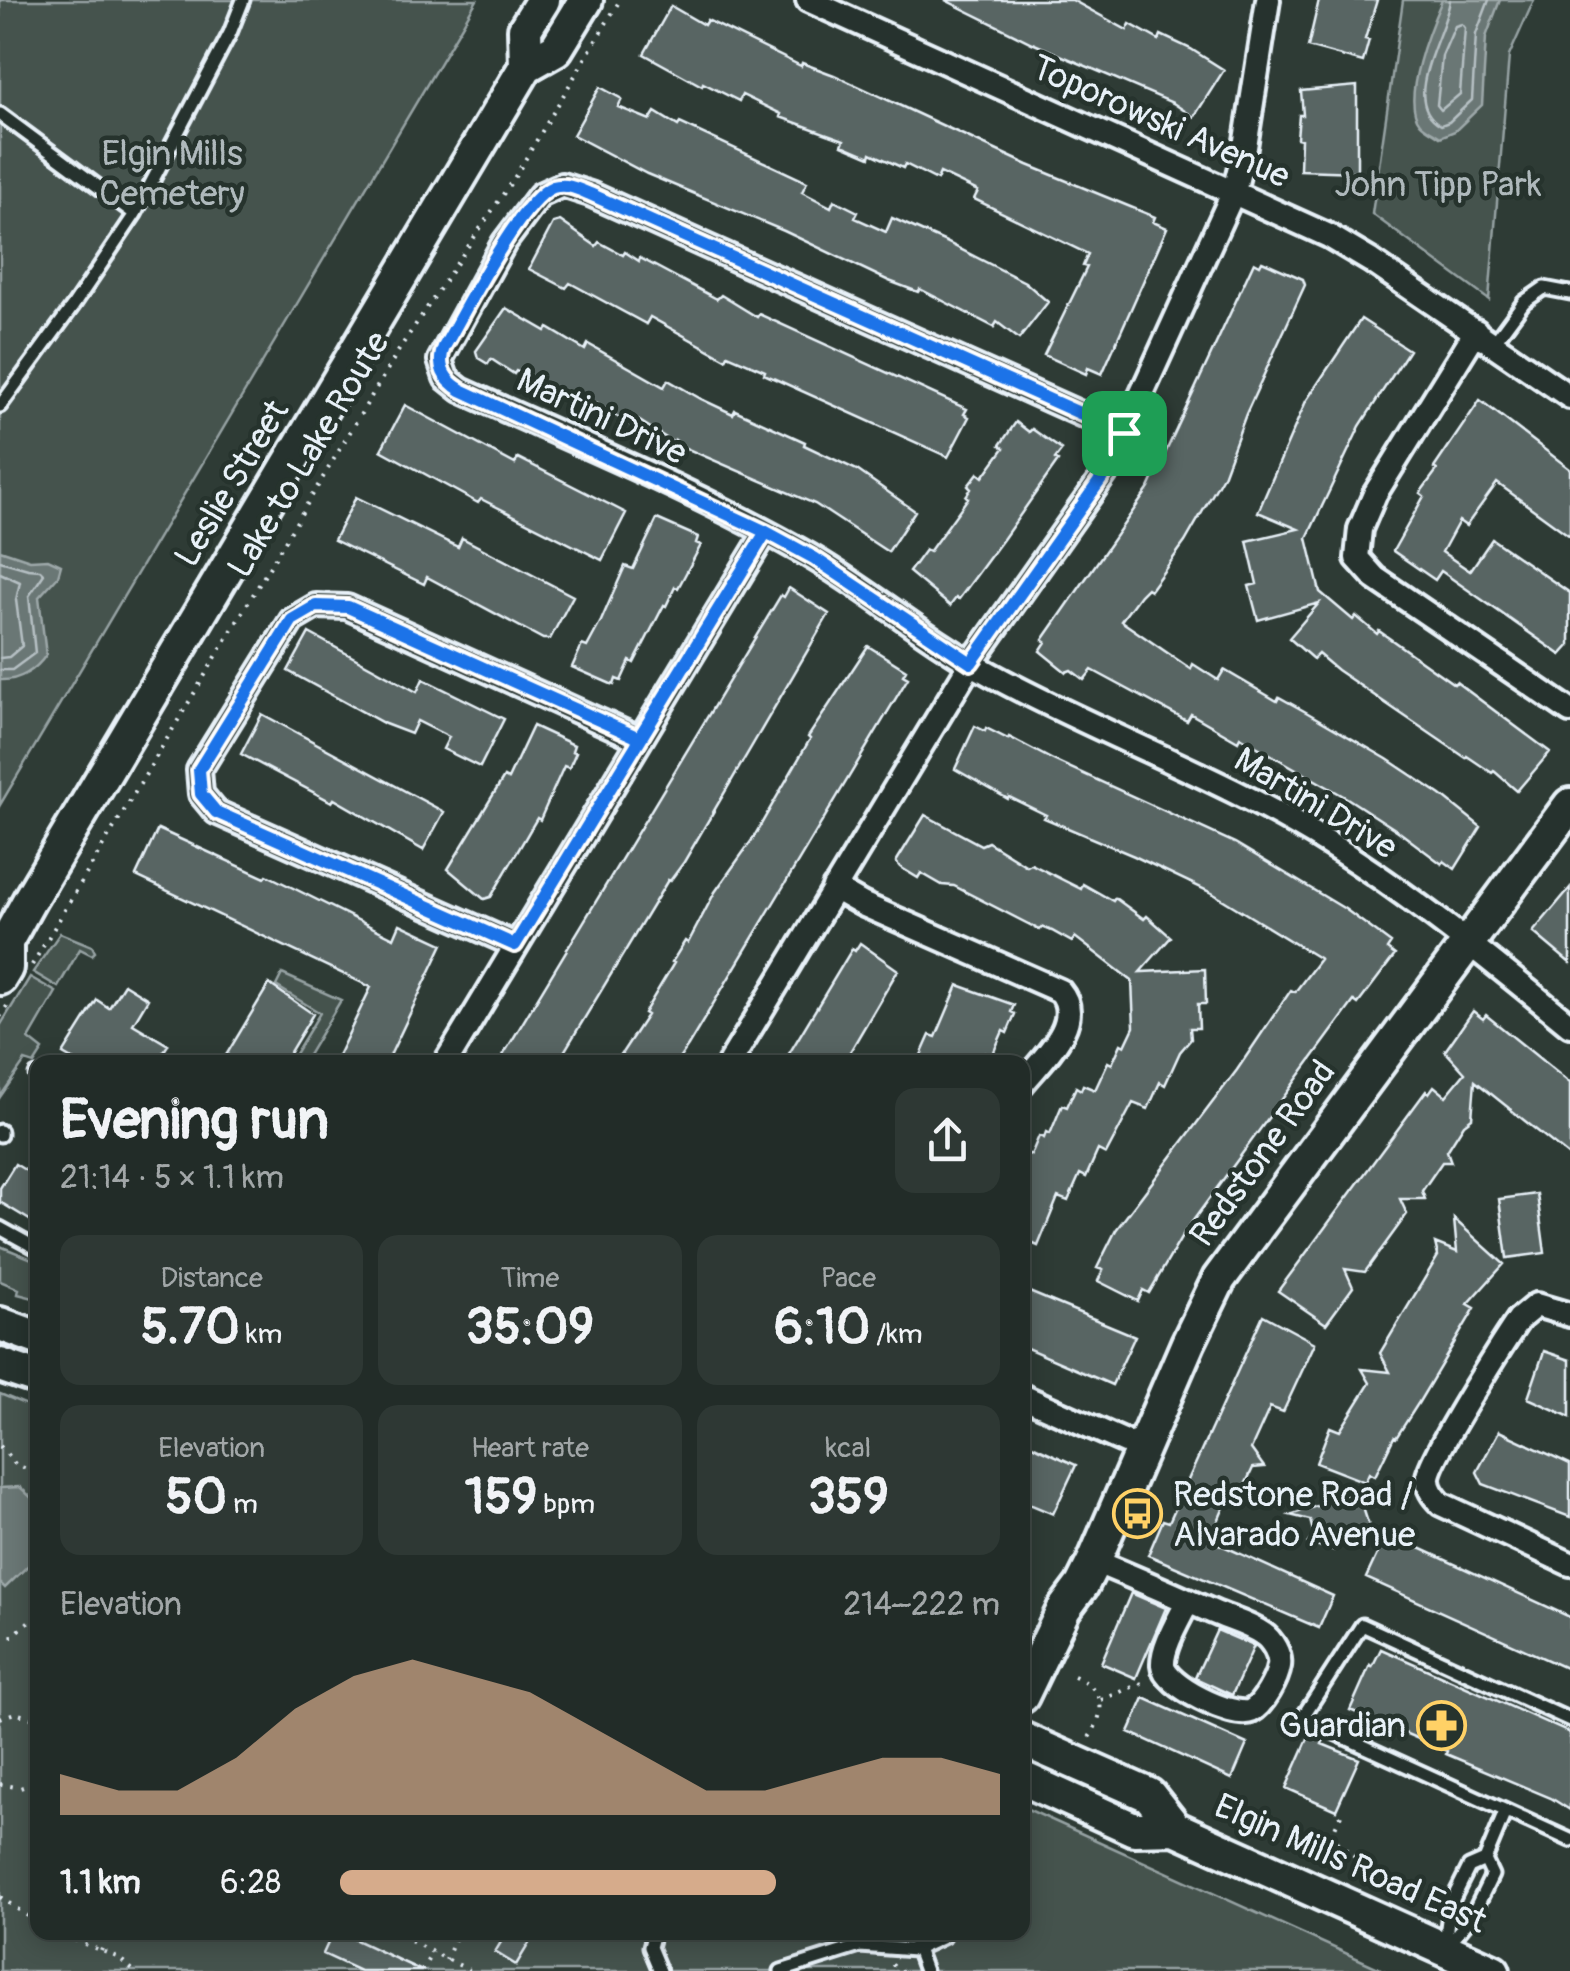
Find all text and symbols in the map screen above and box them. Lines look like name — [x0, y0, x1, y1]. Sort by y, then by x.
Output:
street label: Toporowski Avenue — [1025, 45, 1296, 199]
park label: Elgin Mills Cemetery — [99, 132, 245, 216]
park label: John Tipp Park — [1335, 163, 1542, 207]
street label: Lake to Lake Route — [218, 323, 400, 586]
street label: Martini Drive — [510, 358, 693, 475]
street label: Leslie Street — [165, 391, 299, 575]
pin — [1082, 391, 1167, 476]
icon: arrive — [1097, 406, 1152, 461]
street label: Martini Drive — [1226, 738, 1405, 870]
street label: Redstone Road — [1180, 1052, 1345, 1256]
text: Evening run — [60, 1086, 329, 1155]
button: share — [895, 1088, 1000, 1193]
text: 21:14 · 5 × 1.1 km — [60, 1158, 284, 1198]
text: Distance — [160, 1261, 263, 1296]
text: Time — [501, 1261, 559, 1296]
text: Pace — [821, 1261, 876, 1296]
text: 5.70 — [141, 1296, 240, 1359]
text: 35:09 — [466, 1296, 594, 1359]
text: 6:10 — [774, 1296, 870, 1359]
text: km — [240, 1317, 282, 1352]
text: /km — [870, 1317, 923, 1352]
text: Elevation — [158, 1431, 265, 1466]
text: Heart rate — [471, 1431, 589, 1466]
text: kcal — [826, 1431, 871, 1466]
text: 50 — [166, 1466, 227, 1529]
text: 159 — [465, 1466, 537, 1529]
text: 359 — [808, 1466, 889, 1529]
place label: Redstone Road / Alvarado Avenue — [1173, 1473, 1415, 1557]
text: m — [227, 1487, 258, 1522]
text: bpm — [537, 1487, 595, 1522]
bus stop icon: Redstone Road / Alvarado Avenue — [1112, 1488, 1164, 1540]
text: Elevation — [60, 1585, 182, 1625]
text: 214–222 m — [843, 1585, 1000, 1625]
pharmacy icon: Guardian — [1415, 1699, 1467, 1751]
place label: Guardian — [1279, 1704, 1406, 1748]
street label: Elgin Mills Road East — [1208, 1784, 1494, 1944]
text: 1.1 km — [60, 1863, 141, 1903]
text: 6:28 — [220, 1863, 281, 1903]

